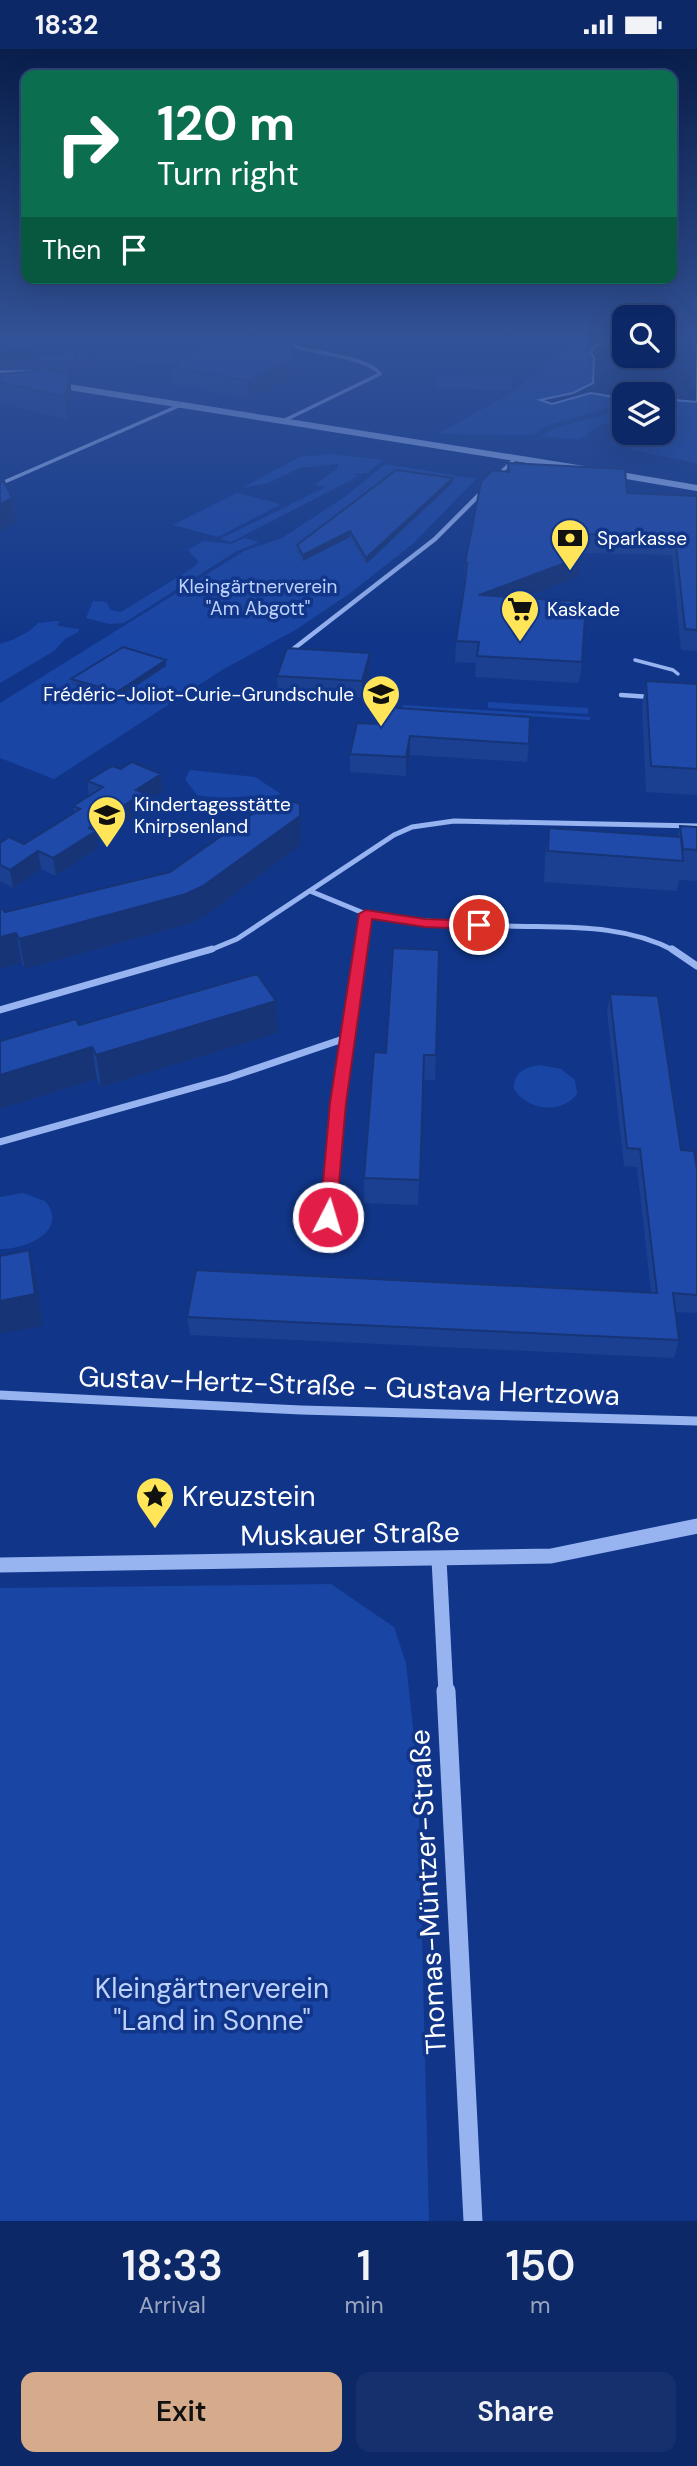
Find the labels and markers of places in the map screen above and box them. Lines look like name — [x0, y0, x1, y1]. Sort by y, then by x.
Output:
bank icon: Sparkasse — [549, 517, 591, 572]
place label: Sparkasse — [597, 526, 687, 551]
supermarket icon: Kaskade — [499, 588, 541, 643]
place label: Kaskade — [547, 597, 620, 622]
school or university icon: Frédéric-Joliot-Curie-Grundschule — [360, 673, 402, 728]
place label: Frédéric-Joliot-Curie-Grundschule — [43, 682, 354, 707]
place label: Kindertagesstätte Knirpsenland — [134, 792, 291, 839]
school or university icon: Kindertagesstätte Knirpsenland — [86, 794, 128, 849]
pin — [449, 895, 509, 955]
place icon: Kreuzstein — [134, 1475, 176, 1530]
place label: Kreuzstein — [182, 1478, 316, 1515]

